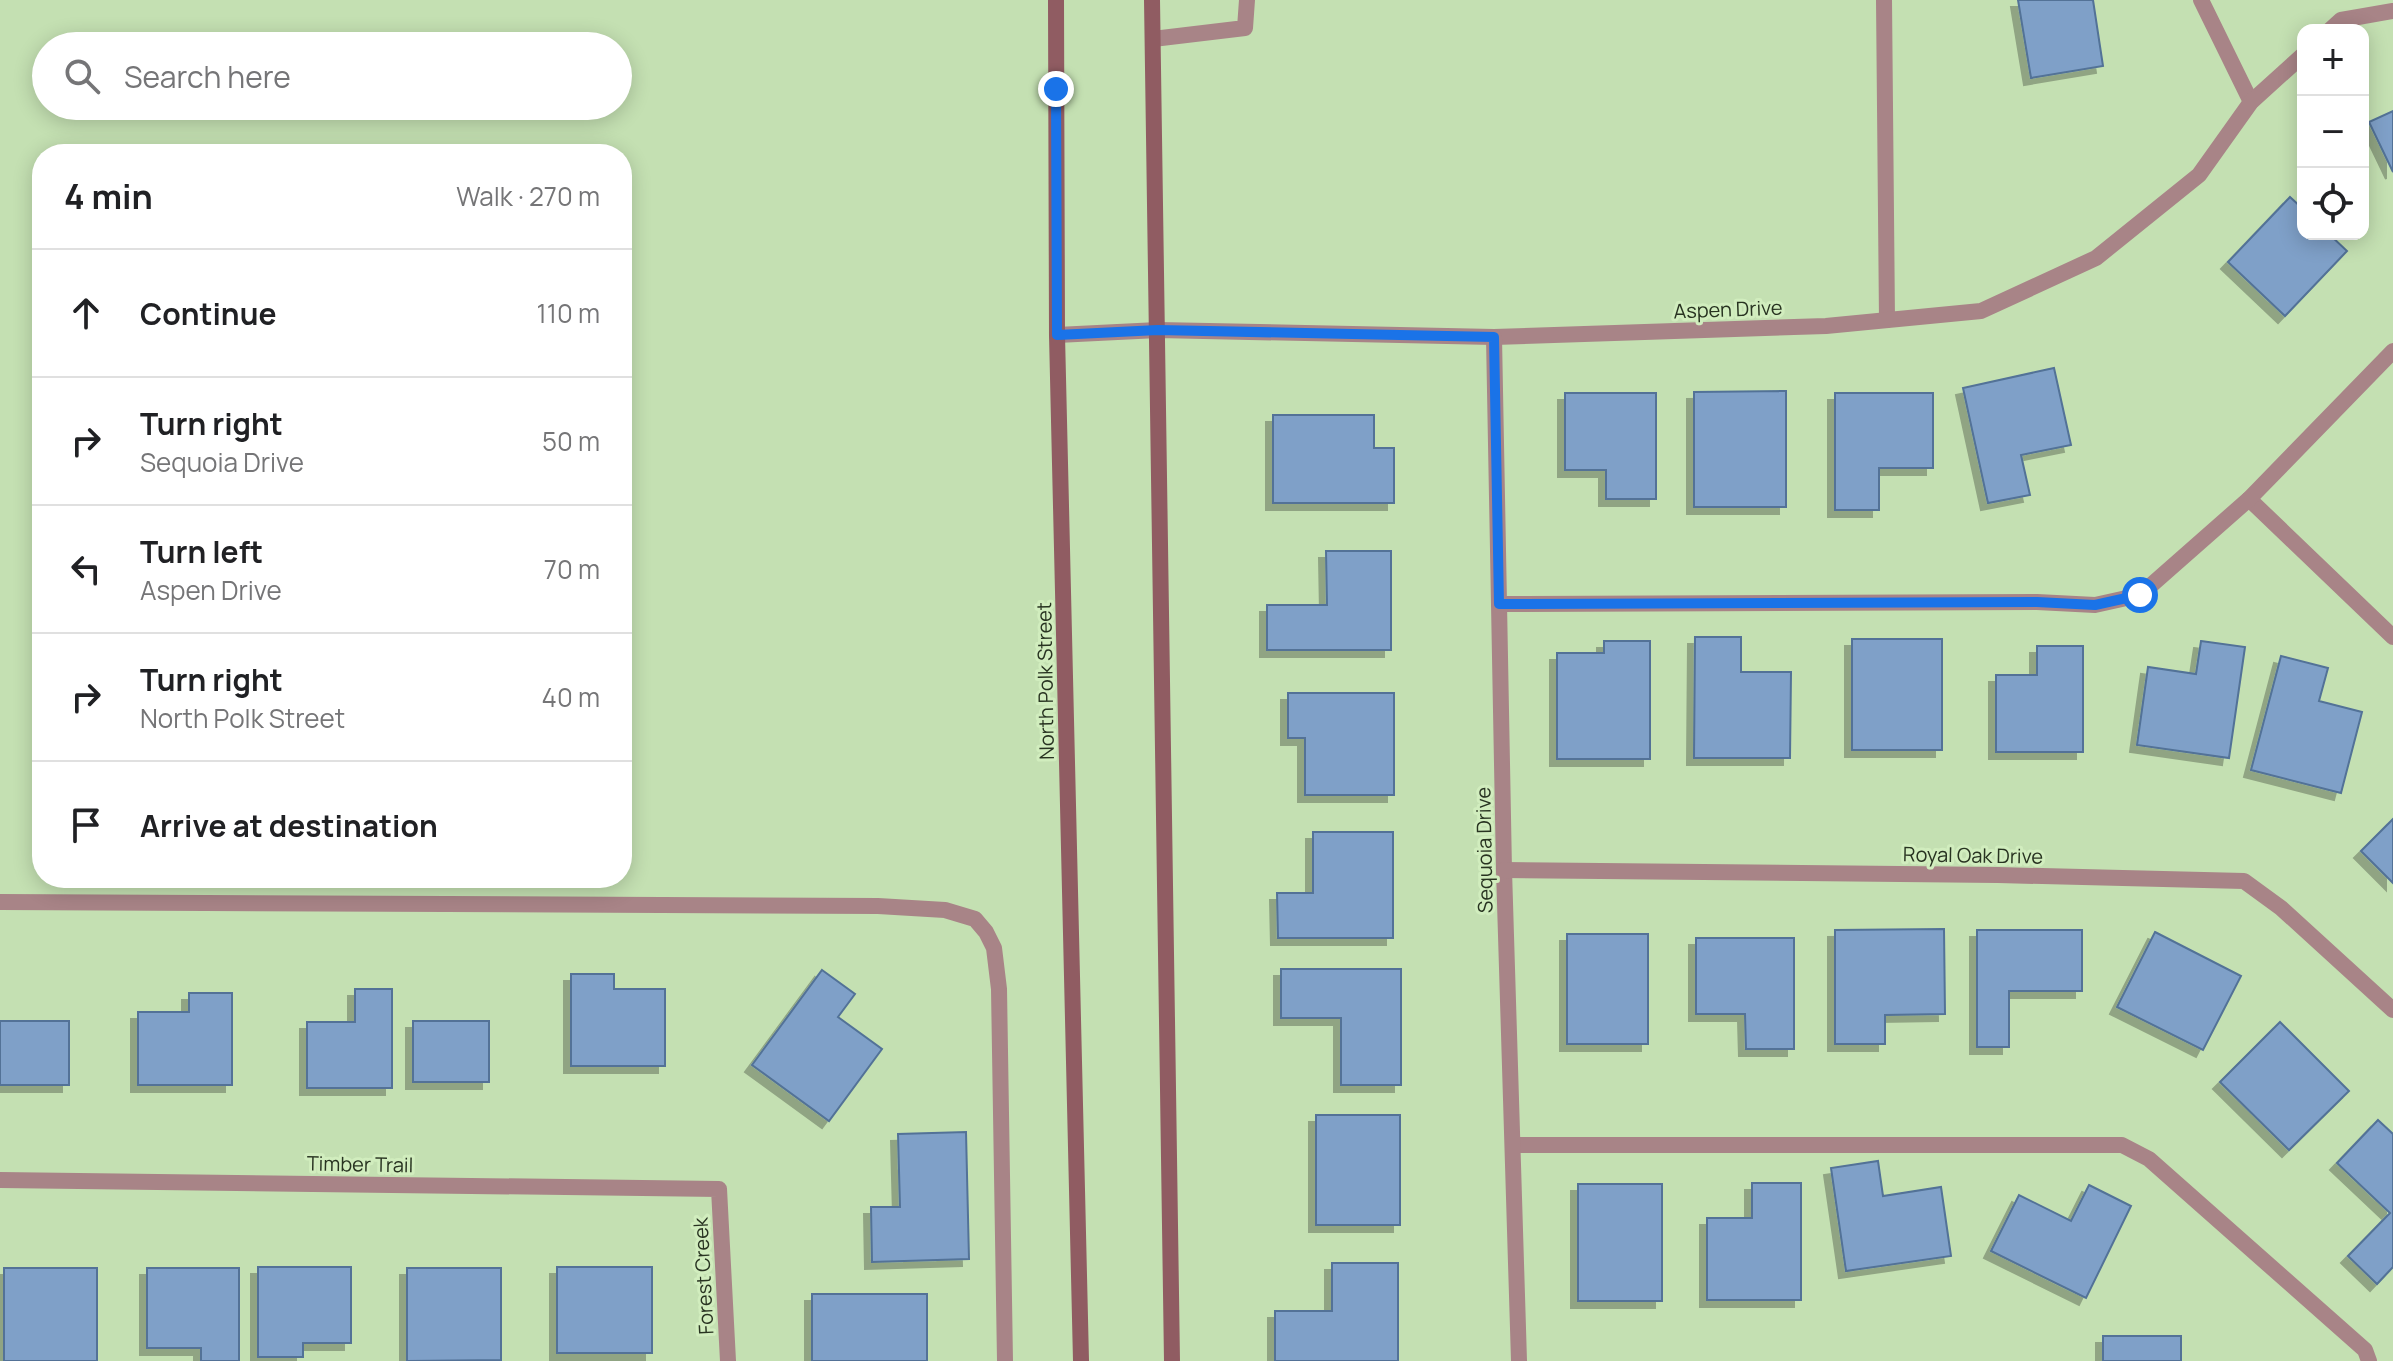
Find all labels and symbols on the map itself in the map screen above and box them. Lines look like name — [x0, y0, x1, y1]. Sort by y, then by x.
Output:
route end — [1038, 71, 1074, 107]
street label: Aspen Drive — [1673, 294, 1783, 324]
route start — [2122, 577, 2158, 613]
street label: North Polk Street — [1030, 602, 1060, 760]
street label: Sequoia Drive — [1469, 787, 1499, 913]
street label: Royal Oak Drive — [1903, 840, 2043, 870]
street label: Timber Trail — [307, 1150, 413, 1178]
street label: Forest Creek — [686, 1216, 720, 1335]

